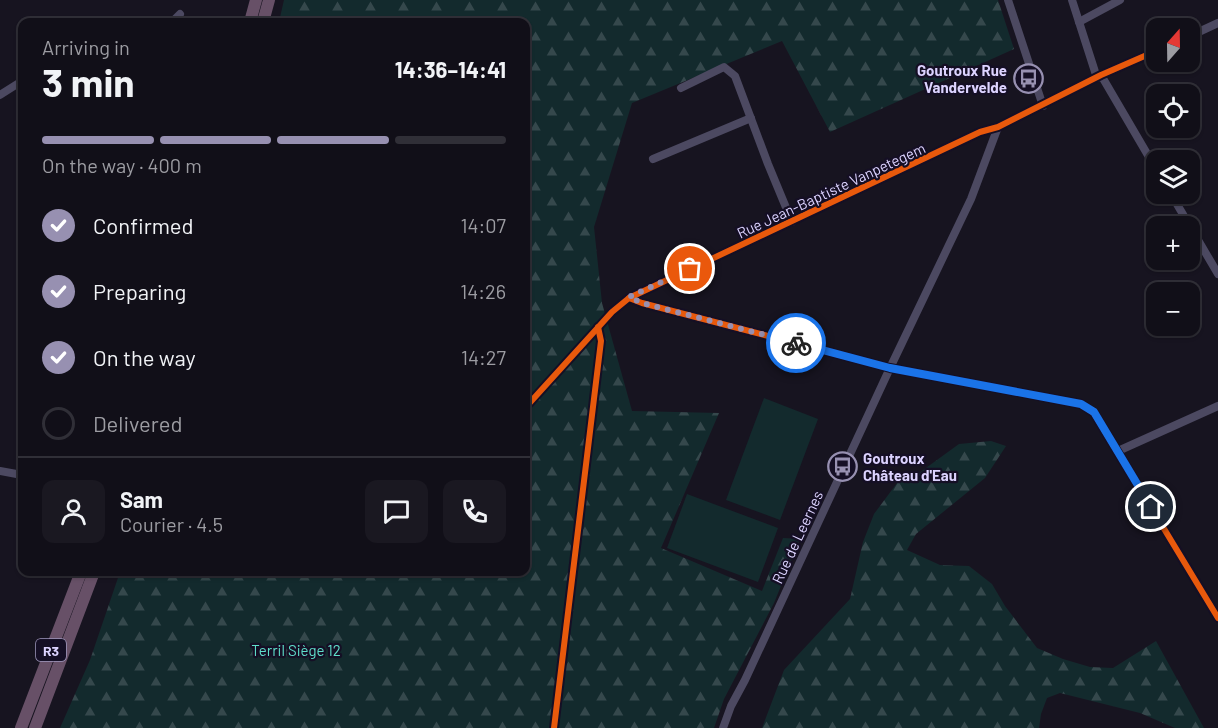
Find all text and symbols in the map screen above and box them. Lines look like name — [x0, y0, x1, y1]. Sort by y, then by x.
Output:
north arrow — [1146, 18, 1200, 72]
map controls — [1146, 18, 1200, 336]
text: Arriving in — [42, 35, 130, 59]
text: 14:36–14:41 — [395, 56, 506, 82]
text: 3 min — [42, 58, 135, 105]
place label: Goutroux Rue Vandervelde — [917, 61, 1007, 96]
bus stop icon: Goutroux Rue Vandervelde — [1012, 63, 1044, 95]
button: locate — [1146, 84, 1200, 138]
street label: Rue Jean-Baptiste Vanpetegem — [734, 138, 928, 242]
button: layers — [1146, 150, 1200, 204]
text: On the way · 400 m — [42, 153, 202, 177]
icon: check — [42, 209, 75, 242]
text: Confirmed — [93, 212, 193, 238]
text: 14:07 — [460, 213, 506, 237]
button: + — [1146, 216, 1200, 270]
pin — [664, 243, 715, 294]
icon: bag — [673, 252, 706, 285]
icon: check — [42, 275, 75, 308]
text: Preparing — [93, 278, 186, 304]
text: 14:26 — [460, 279, 506, 303]
button: − — [1146, 282, 1200, 336]
courier — [766, 313, 826, 373]
icon: bike — [780, 327, 813, 360]
icon: check — [42, 341, 75, 374]
text: On the way — [93, 344, 196, 370]
text: 14:27 — [461, 345, 506, 369]
text: Delivered — [93, 410, 182, 436]
place label: Goutroux Château d'Eau — [863, 449, 957, 484]
bus stop icon: Goutroux Château d'Eau — [826, 451, 858, 483]
button: person — [42, 480, 105, 543]
button: chat — [365, 480, 428, 543]
button: phone — [443, 480, 506, 543]
pin — [1125, 481, 1176, 532]
text: Sam — [120, 486, 163, 512]
street label: Rue de Leernes — [768, 488, 826, 586]
icon: home — [1134, 490, 1167, 523]
text: Courier · 4.5 — [120, 512, 223, 536]
road number: R3 — [36, 639, 66, 661]
park label: Terril Siège 12 — [251, 641, 341, 659]

